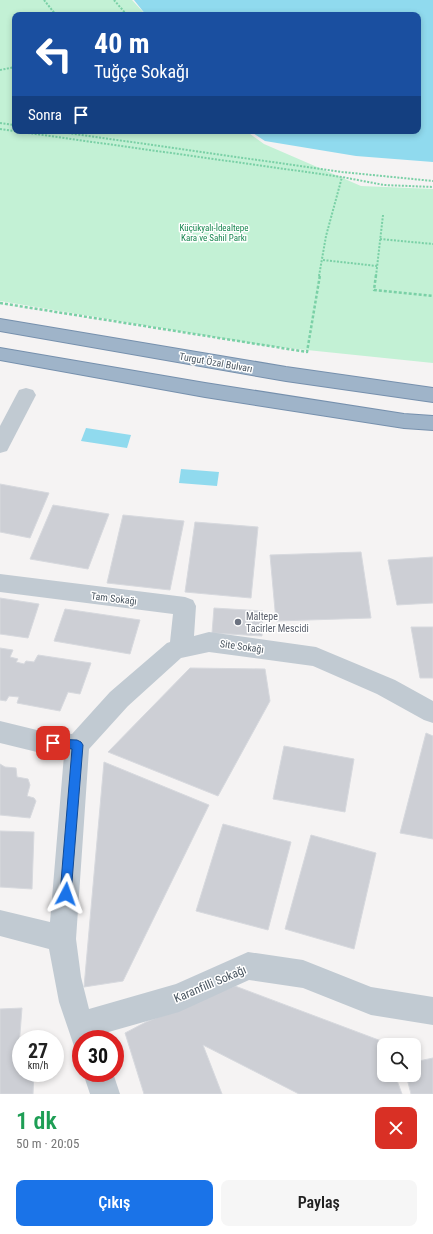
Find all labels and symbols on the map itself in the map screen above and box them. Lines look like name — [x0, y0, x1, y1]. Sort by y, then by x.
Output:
park label: Küçükyalı-İdealtepe Kara ve Sahil Parkı — [180, 223, 248, 243]
street label: Turgut Özal Bulvarı — [178, 350, 254, 374]
street label: Tam Sokağı — [90, 590, 137, 607]
place label: Maltepe Tacirler Mescidi — [246, 611, 309, 634]
marker: Maltepe Tacirler Mescidi — [233, 617, 243, 627]
street label: Site Sokağı — [219, 638, 265, 655]
pin — [36, 726, 70, 760]
position arrow — [45, 873, 87, 915]
street label: Karanfilli Sokağı — [172, 963, 248, 1005]
speed limit sign: 30 — [72, 1030, 124, 1082]

